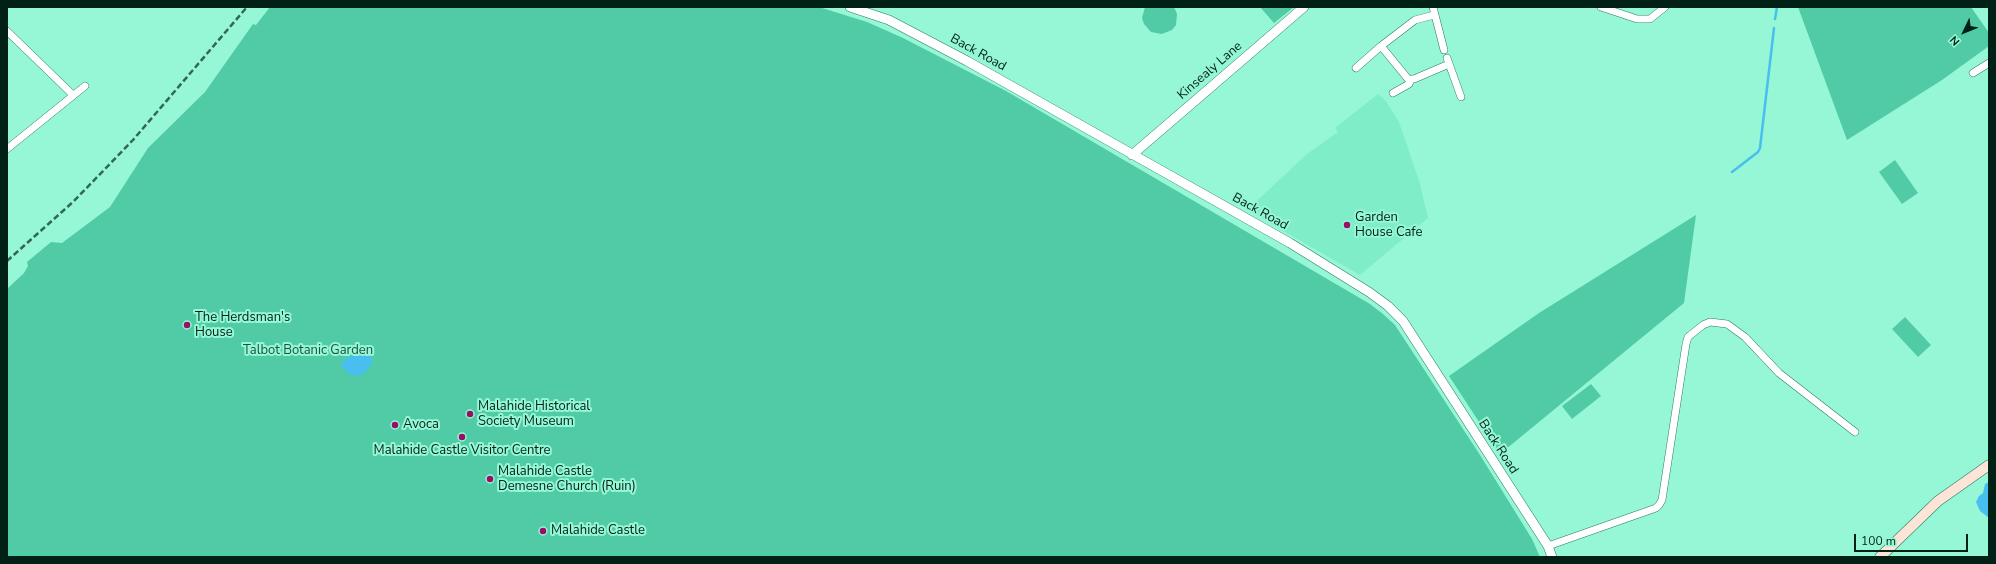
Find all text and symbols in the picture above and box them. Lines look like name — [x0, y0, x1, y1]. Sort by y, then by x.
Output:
north arrow — [1944, 12, 1984, 52]
street label: Back Road — [947, 31, 1009, 75]
text: N — [1947, 32, 1963, 49]
street label: Kinsealy Lane — [1174, 39, 1246, 103]
street label: Back Road — [1229, 190, 1291, 234]
place label: Garden House Cafe — [1355, 210, 1422, 241]
marker: Garden House Cafe — [1342, 220, 1352, 230]
place label: The Herdsman's House — [195, 310, 290, 341]
marker: The Herdsman's House — [182, 320, 192, 330]
park label: Talbot Botanic Garden — [243, 343, 373, 359]
place label: Malahide Historical Society Museum — [478, 399, 590, 430]
marker: Malahide Historical Society Museum — [465, 409, 475, 419]
place label: Avoca — [403, 417, 439, 433]
street label: Back Road — [1475, 417, 1521, 477]
marker: Avoca — [390, 420, 400, 430]
marker: Malahide Castle Visitor Centre — [457, 432, 467, 442]
place label: Malahide Castle Visitor Centre — [374, 443, 550, 459]
place label: Malahide Castle Demesne Church (Ruin) — [498, 464, 636, 495]
marker: Malahide Castle Demesne Church (Ruin) — [485, 474, 495, 484]
place label: Malahide Castle — [551, 523, 645, 539]
marker: Malahide Castle — [538, 526, 548, 536]
scale bar — [1856, 526, 1970, 552]
text: 100 m — [1861, 533, 1896, 549]

